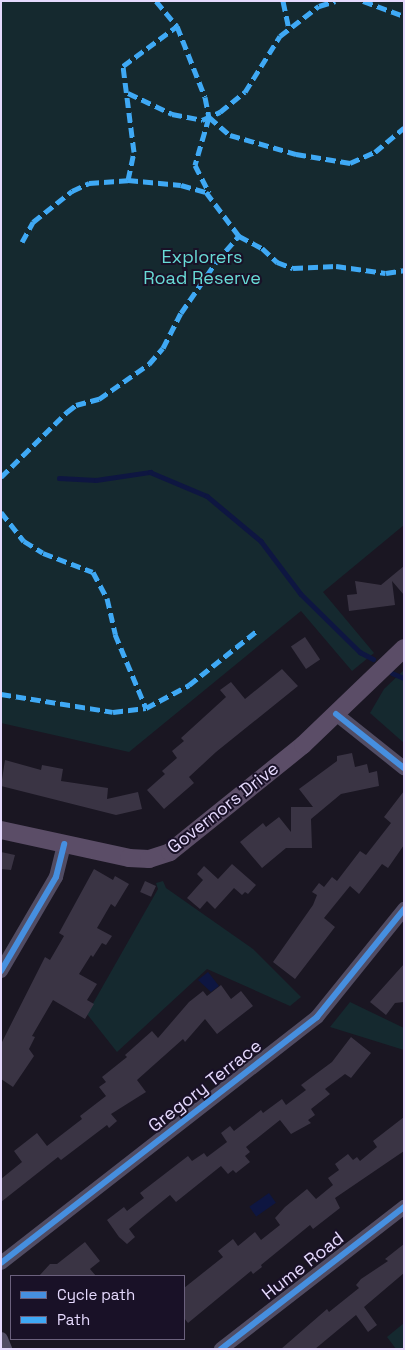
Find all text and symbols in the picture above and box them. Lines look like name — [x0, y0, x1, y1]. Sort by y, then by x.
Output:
park label: Explorers Road Reserve — [143, 247, 261, 290]
street label: Governors Drive — [163, 758, 283, 858]
street label: Gregory Terrace — [144, 1035, 266, 1137]
street label: Hume Road — [258, 1227, 348, 1305]
legend — [10, 1275, 185, 1340]
text: Cycle path — [57, 1285, 135, 1304]
text: Path — [57, 1310, 90, 1329]

